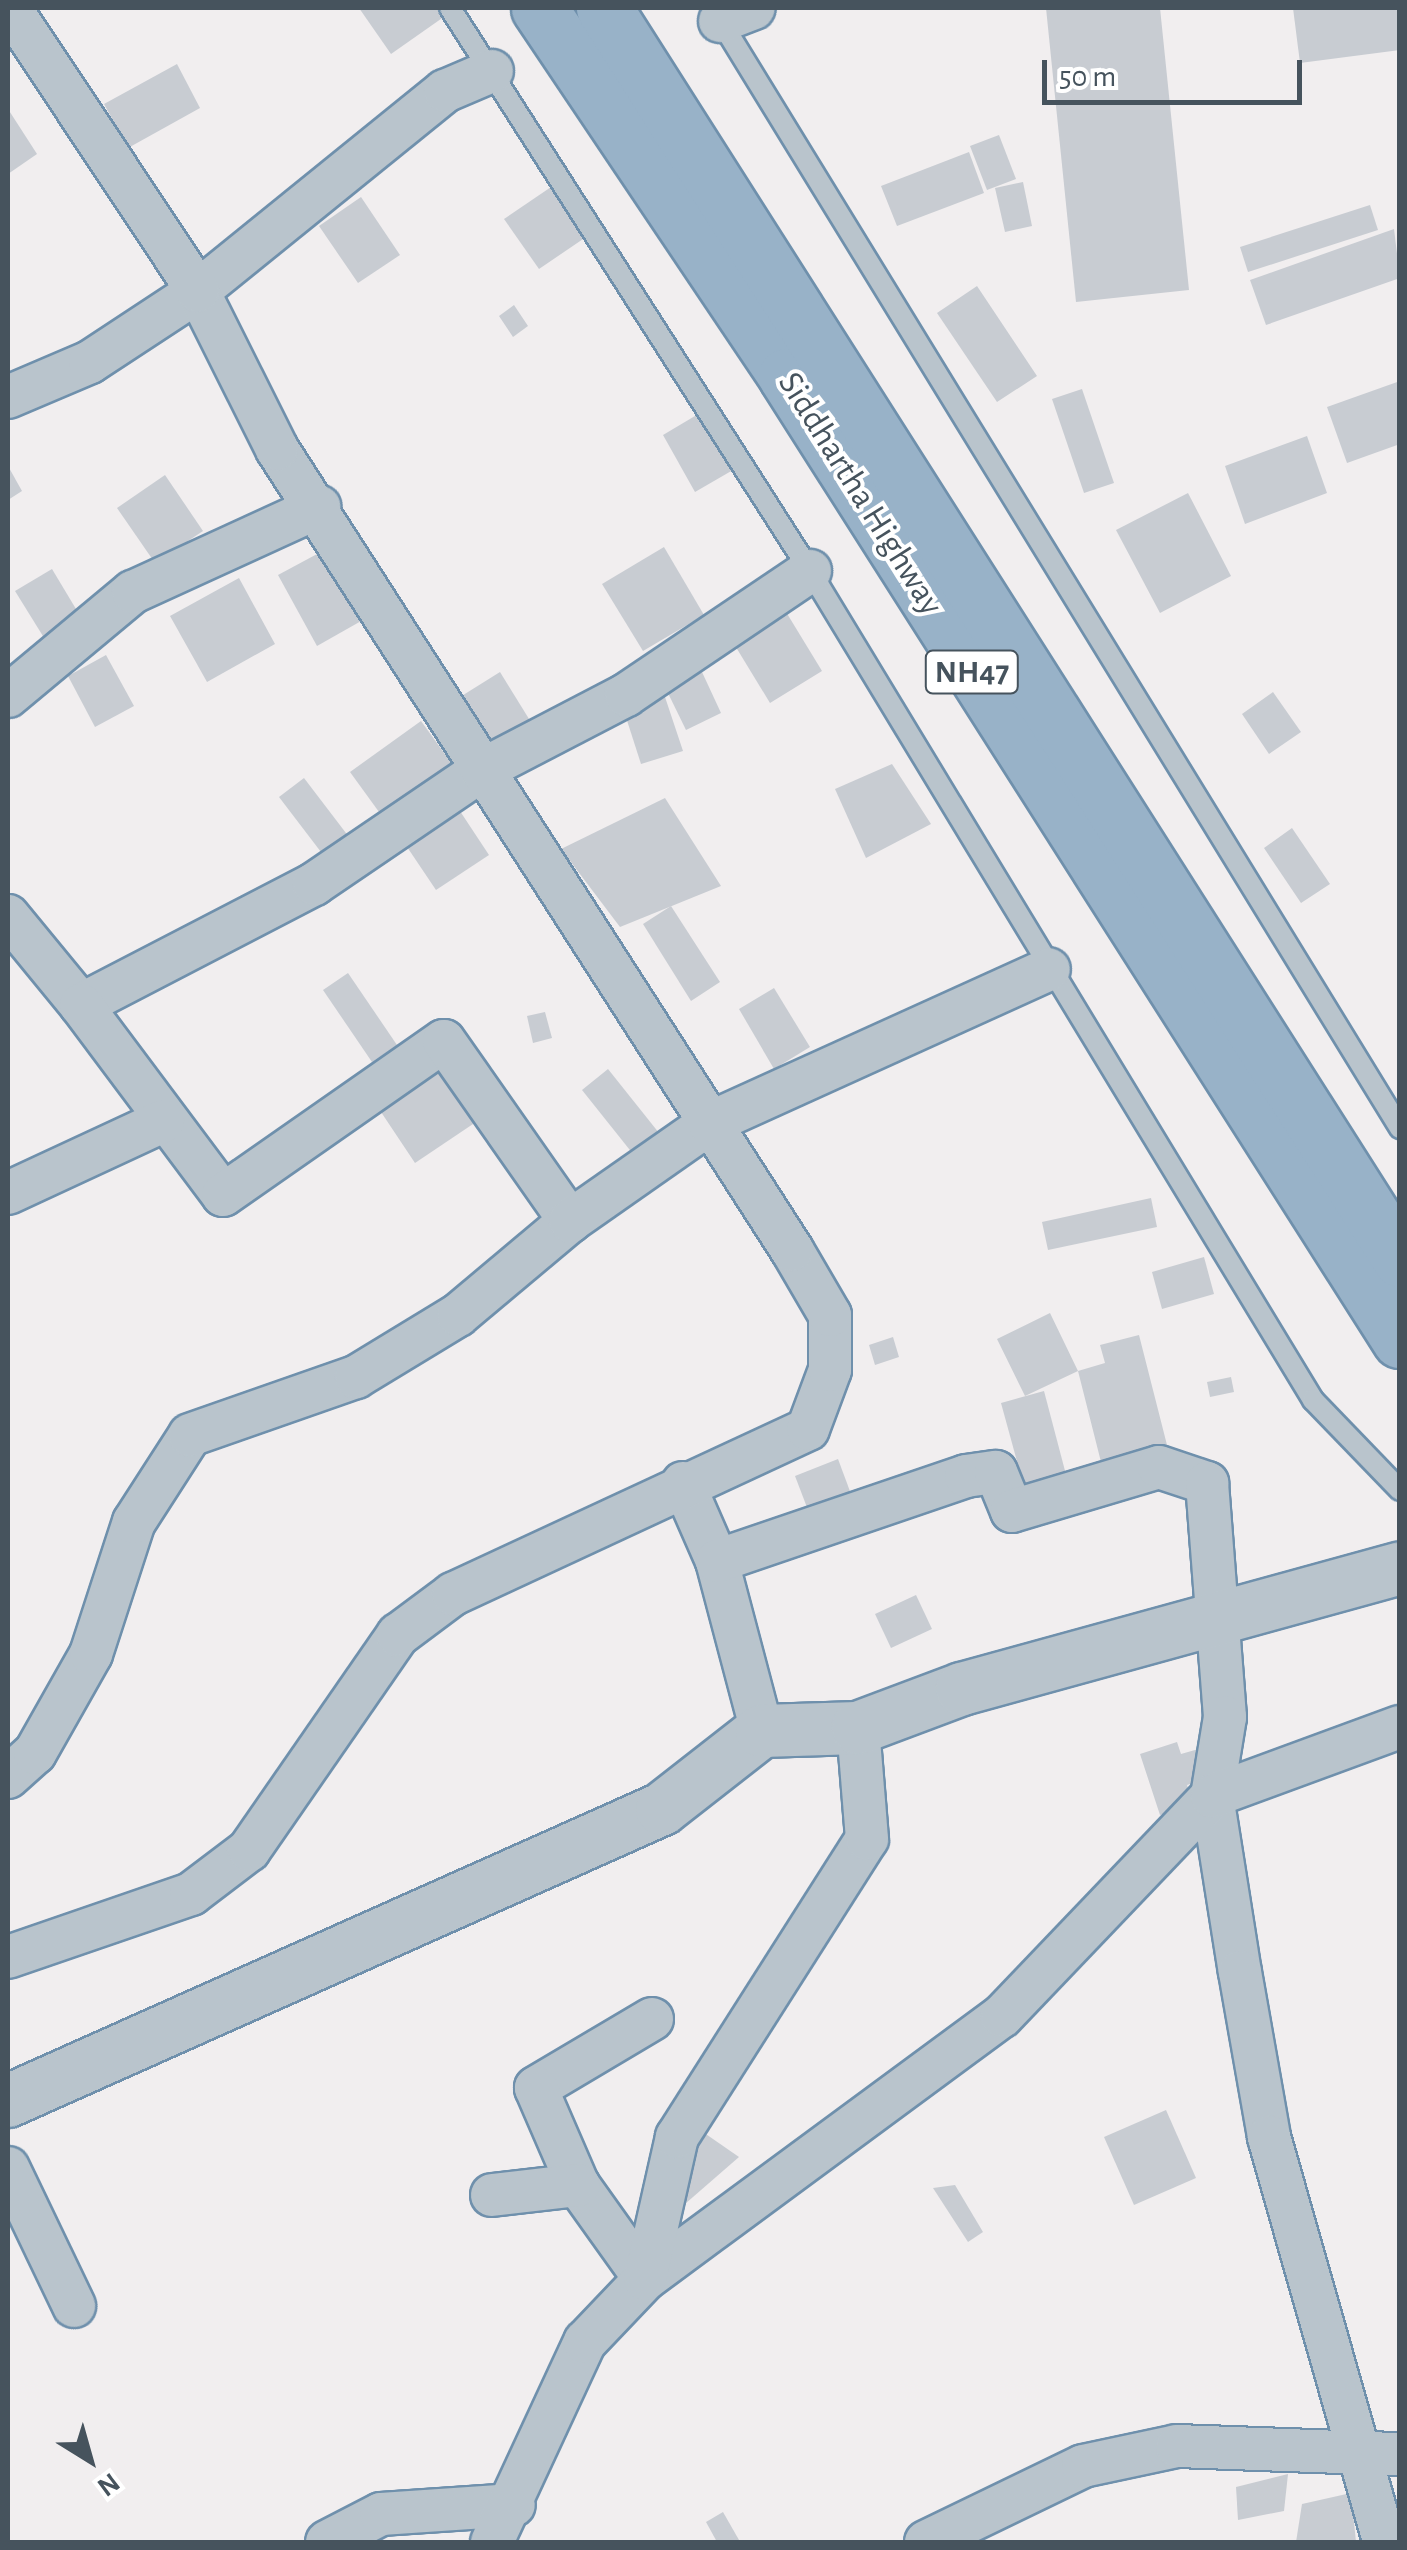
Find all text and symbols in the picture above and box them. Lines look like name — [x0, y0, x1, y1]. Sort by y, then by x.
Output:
scale bar — [1047, 40, 1307, 102]
text: 50 m — [1059, 62, 1116, 92]
street label: Siddhartha Highway — [768, 365, 952, 623]
road number: NH47 — [924, 645, 1020, 699]
north arrow — [40, 2410, 140, 2510]
text: N — [92, 2467, 124, 2501]

